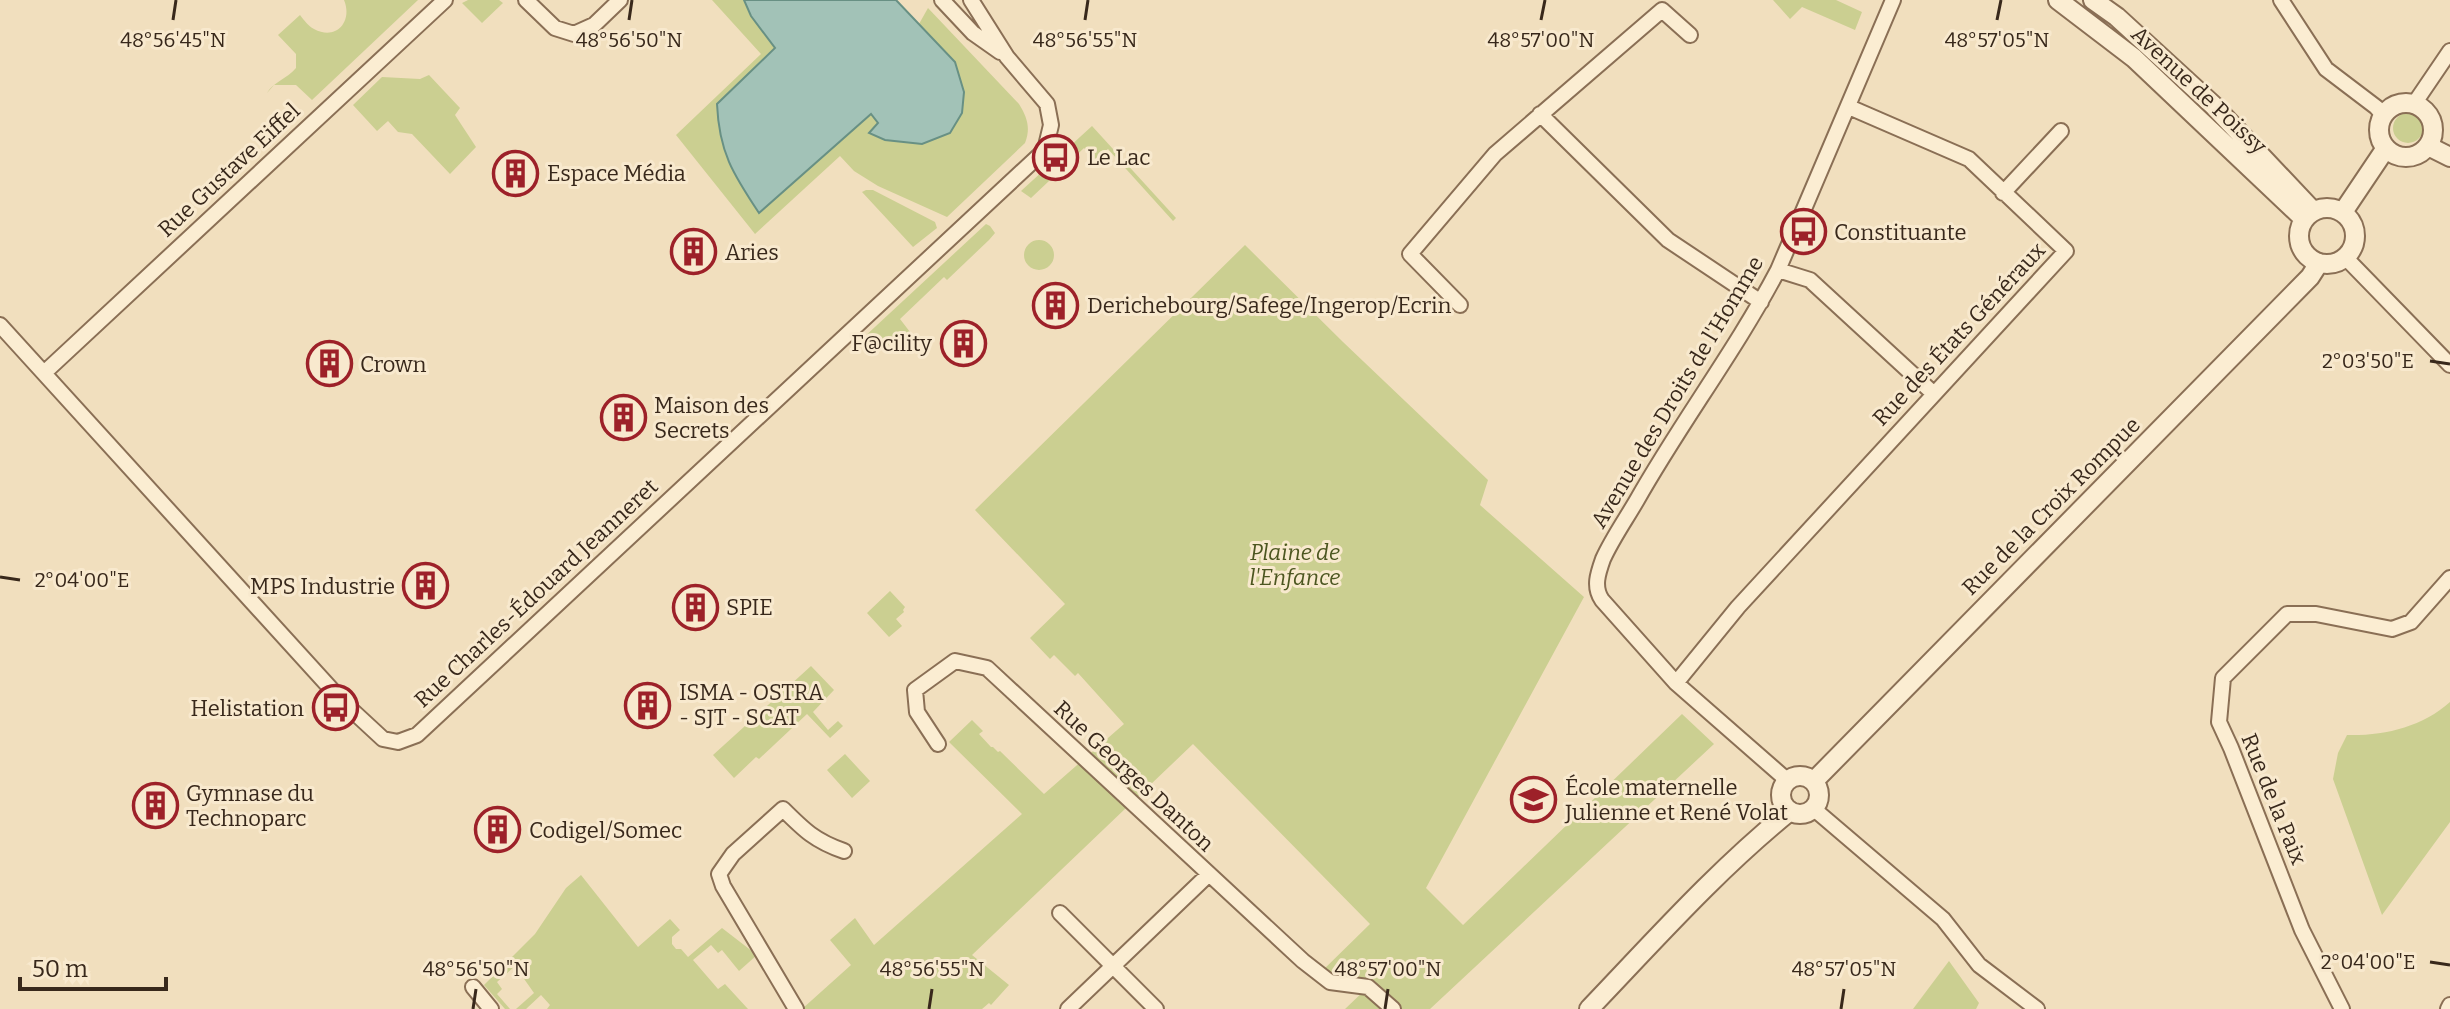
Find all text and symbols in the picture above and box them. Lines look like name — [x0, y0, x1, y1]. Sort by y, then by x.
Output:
street label: Avenue de Poissy — [2126, 20, 2273, 160]
text: 48°56'45"N — [120, 28, 226, 52]
text: 48°56'50"N — [576, 28, 683, 52]
text: 48°56'55"N — [1033, 28, 1137, 52]
text: 48°57'00"N — [1488, 28, 1595, 52]
text: 48°57'05"N — [1945, 28, 2049, 52]
street label: Rue Gustave Eiffel — [152, 97, 306, 243]
bus stop icon: Le Lac — [1032, 133, 1080, 181]
place label: Le Lac — [1087, 144, 1151, 171]
building icon: Espace Média — [492, 149, 540, 197]
place label: Espace Média — [547, 160, 686, 187]
bus stop icon: Constituante — [1779, 208, 1827, 256]
place label: Constituante — [1834, 219, 1966, 246]
building icon: Aries — [670, 228, 718, 276]
street label: Rue des États Généraux — [1867, 237, 2051, 431]
place label: Aries — [725, 239, 779, 266]
street label: Avenue des Droits de l'Homme — [1585, 251, 1769, 533]
building icon: Derichebourg/Safege/Ingerop/Ecrin — [1032, 281, 1080, 329]
place label: Derichebourg/Safege/Ingerop/Ecrin — [1087, 292, 1452, 319]
building icon: F@cility — [939, 319, 987, 367]
place label: F@cility — [851, 330, 932, 357]
building icon: Crown — [305, 340, 353, 388]
text: 2°03'50"E — [2322, 349, 2414, 373]
place label: Crown — [360, 351, 426, 378]
place label: Maison des Secrets — [654, 392, 769, 444]
building icon: Maison des Secrets — [599, 394, 647, 442]
street label: Rue de la Croix Rompue — [1956, 411, 2146, 601]
street label: Rue Charles-Édouard Jeanneret — [409, 473, 663, 713]
park label: Plaine de l'Enfance — [1250, 539, 1340, 591]
building icon: MPS Industrie — [402, 562, 450, 610]
text: 2°04'00"E — [35, 568, 129, 592]
place label: MPS Industrie — [250, 573, 395, 600]
building icon: SPIE — [671, 583, 719, 631]
place label: SPIE — [726, 594, 773, 621]
place label: ISMA - OSTRA - SJT - SCAT — [679, 679, 824, 731]
building icon: ISMA - OSTRA - SJT - SCAT — [624, 681, 672, 729]
bus stop icon: Helistation — [311, 684, 359, 732]
place label: Helistation — [191, 695, 304, 722]
street label: Rue Georges Danton — [1048, 695, 1220, 857]
street label: Rue de la Paix — [2235, 729, 2313, 869]
place label: École maternelle Julienne et René Volat — [1564, 774, 1788, 826]
school or university icon: École maternelle Julienne et René Volat — [1510, 776, 1558, 824]
place label: Gymnase du Technoparc — [186, 780, 314, 832]
building icon: Gymnase du Technoparc — [131, 782, 179, 830]
building icon: Codigel/Somec — [474, 806, 522, 854]
place label: Codigel/Somec — [529, 817, 682, 844]
scale bar — [20, 941, 166, 991]
text: 2°04'00"E — [2321, 950, 2415, 974]
text: 50 m — [32, 955, 88, 983]
text: 48°56'50"N — [423, 957, 530, 981]
text: 48°56'55"N — [880, 957, 984, 981]
text: 48°57'00"N — [1335, 957, 1442, 981]
text: 48°57'05"N — [1792, 957, 1896, 981]

